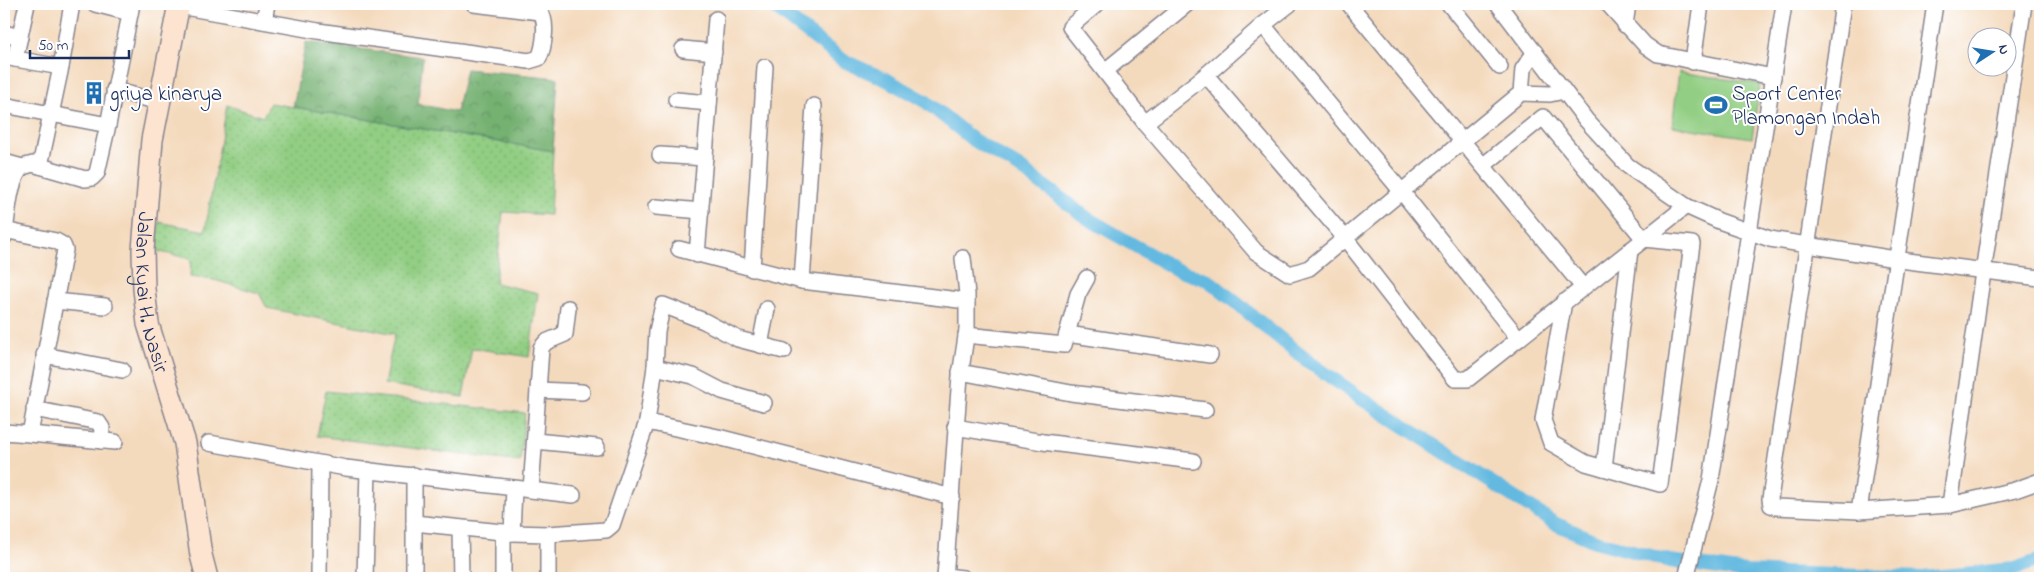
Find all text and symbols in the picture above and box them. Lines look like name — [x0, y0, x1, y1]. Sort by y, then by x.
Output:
scale bar — [30, 28, 129, 60]
north arrow — [1966, 28, 2016, 78]
text: 50 m — [38, 35, 69, 57]
text: N — [1992, 43, 2015, 56]
building icon: griya kinarya — [81, 80, 107, 106]
place label: griya kinarya — [109, 80, 222, 112]
place label: Sport Center Plamongan Indah — [1732, 80, 1880, 136]
sports icon: Sport Center Plamongan Indah — [1703, 92, 1729, 118]
street label: Jalan Kyai H. Nasir — [125, 210, 175, 377]

